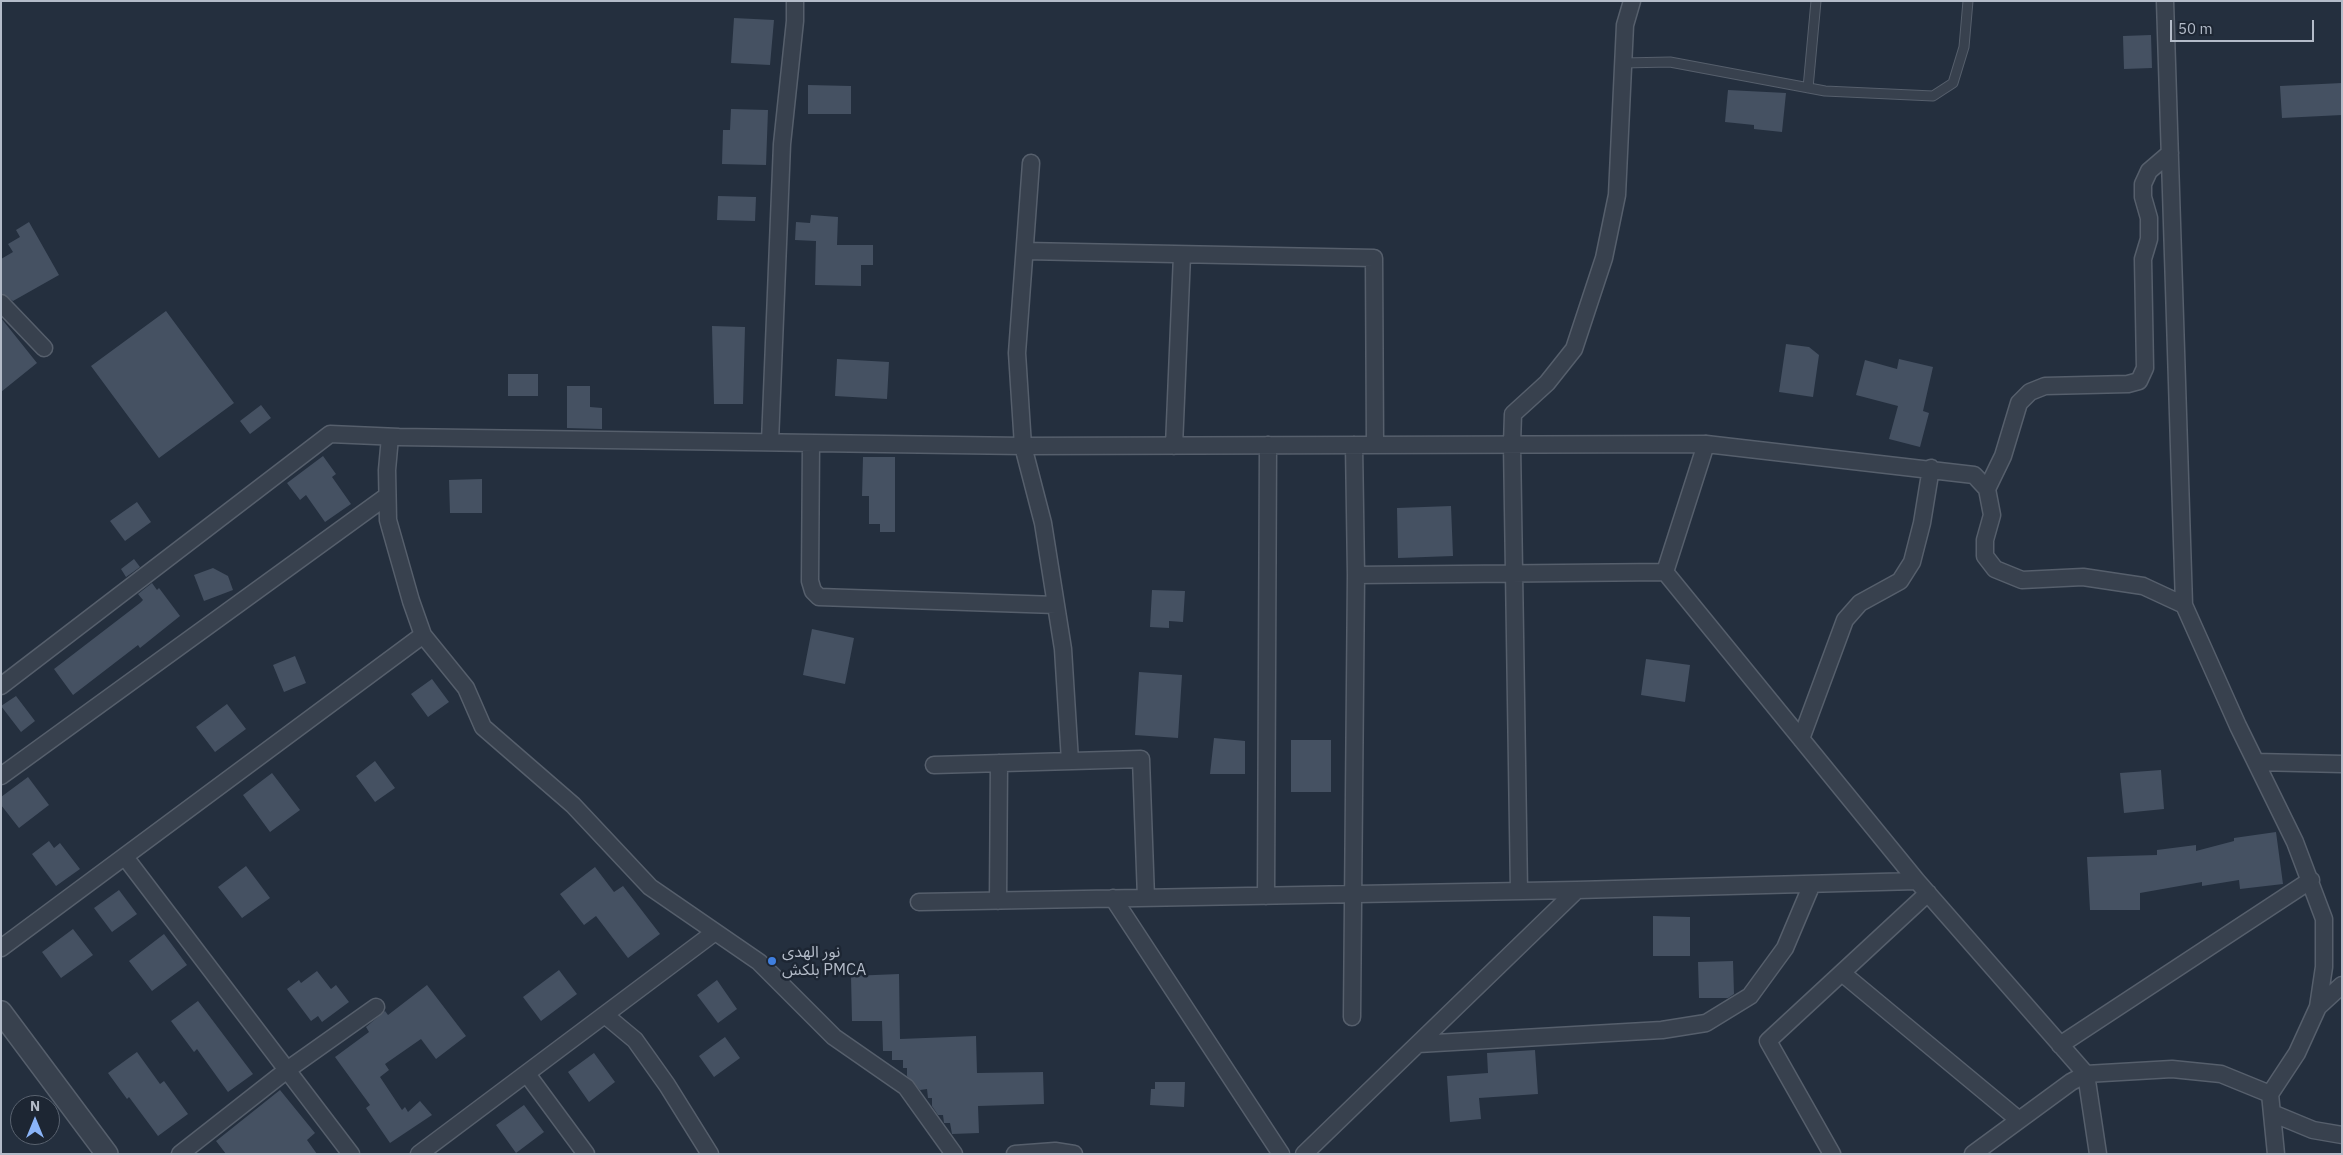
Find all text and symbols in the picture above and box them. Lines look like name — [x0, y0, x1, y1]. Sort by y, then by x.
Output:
scale bar — [2173, 10, 2317, 42]
text: 50 m — [2178, 19, 2213, 38]
place label: نور الهدى بلكش PMCA — [782, 942, 866, 980]
marker: نور الهدى بلكش PMCA — [766, 955, 778, 967]
north arrow — [10, 1095, 60, 1145]
text: N — [30, 1097, 40, 1115]

